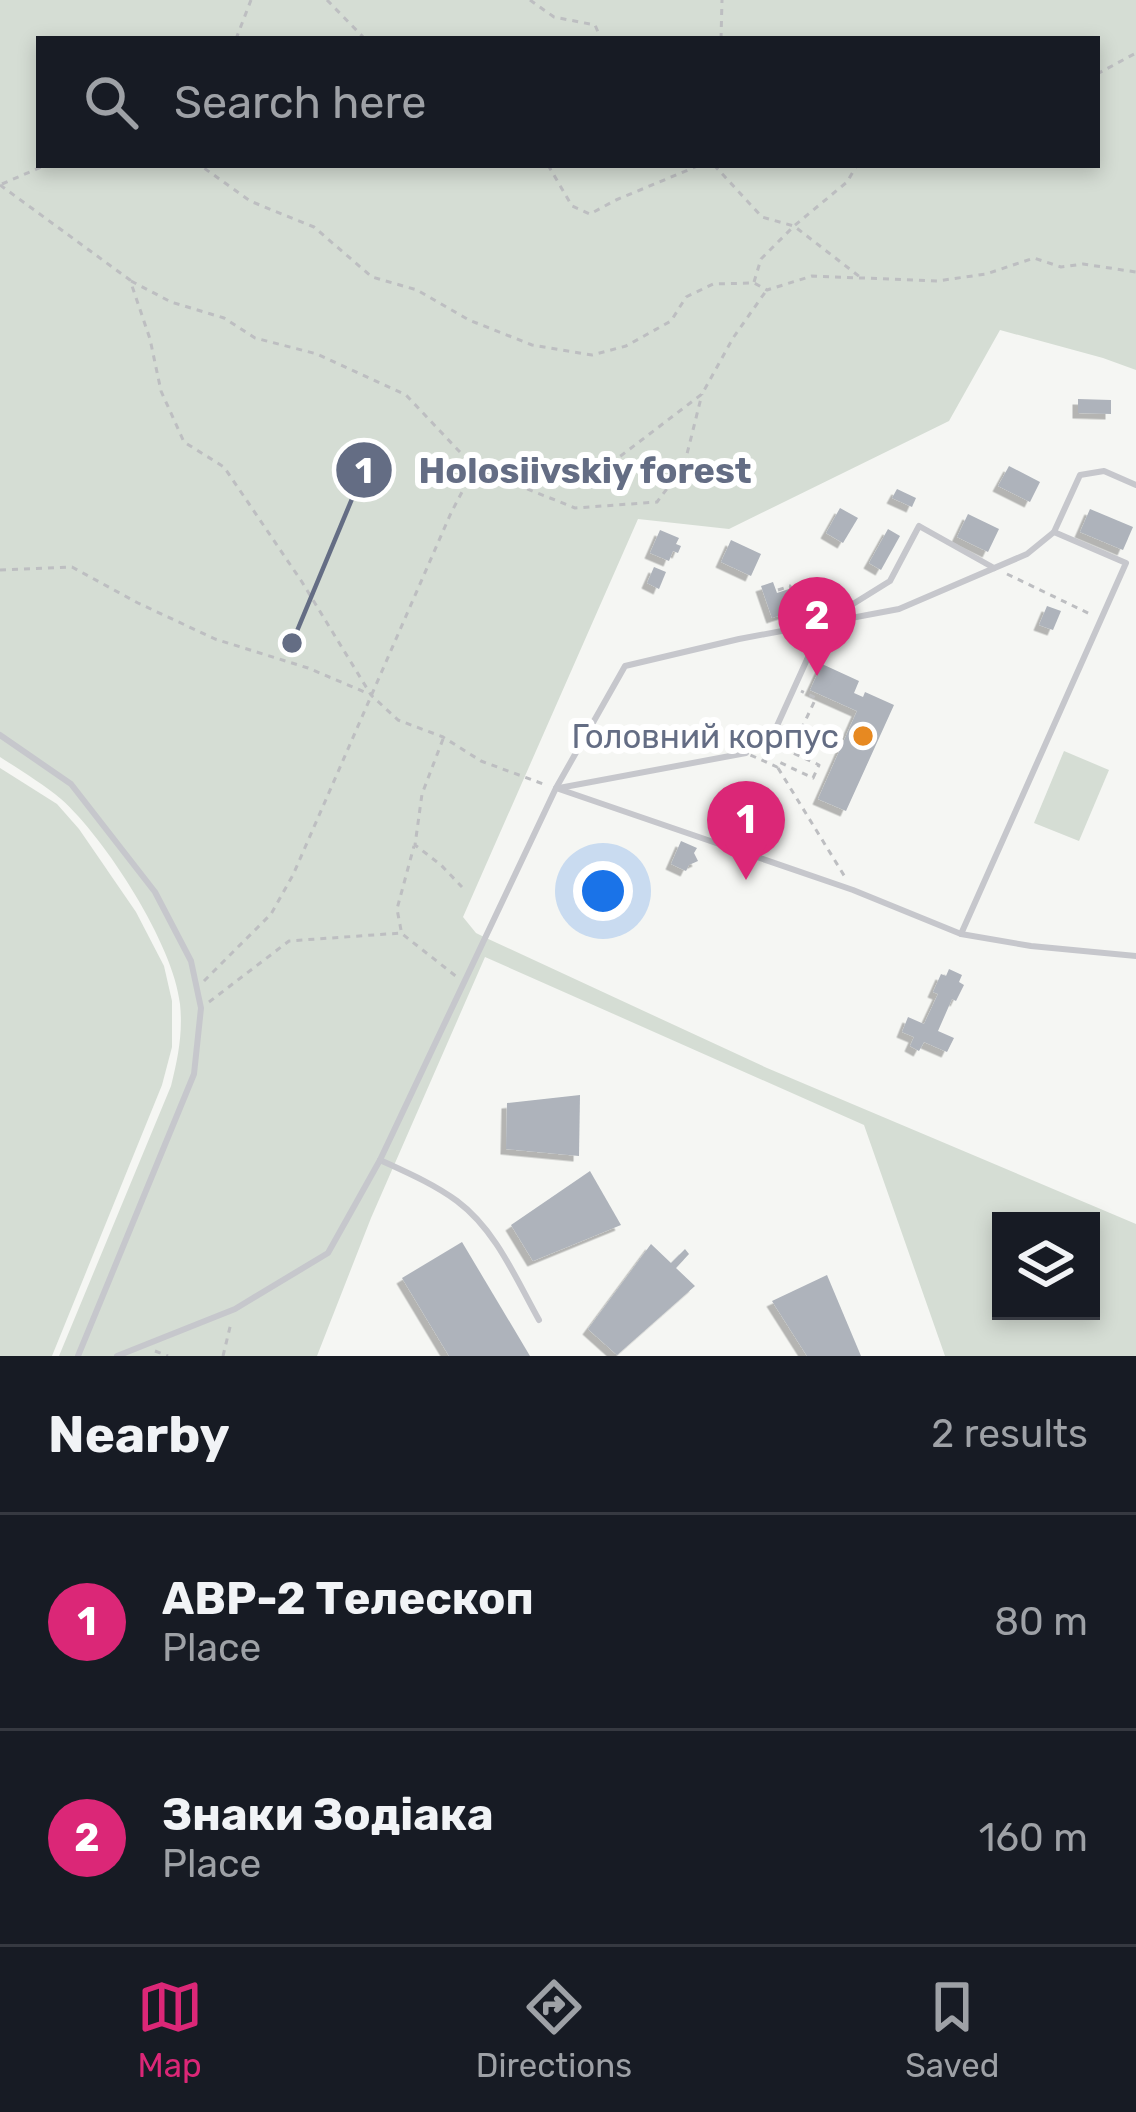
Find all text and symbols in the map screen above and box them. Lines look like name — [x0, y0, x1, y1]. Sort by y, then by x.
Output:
search box — [36, 36, 1100, 168]
icon: search — [78, 69, 144, 135]
text: Search here — [174, 76, 426, 129]
callout: Holosiivskiy forest — [334, 434, 776, 506]
text: 1 — [355, 449, 373, 492]
text: Holosiivskiy forest — [418, 449, 752, 492]
pin: 2 — [778, 577, 856, 676]
place label: Головний корпус — [571, 717, 839, 756]
marker: Головний корпус — [850, 723, 876, 749]
pin: 1 — [707, 781, 785, 880]
your location — [573, 861, 633, 921]
map controls — [992, 1212, 1100, 1320]
button: layers — [992, 1212, 1100, 1320]
text: Nearby — [48, 1404, 230, 1465]
text: 2 results — [931, 1411, 1088, 1457]
text: АВР-2 Телескоп — [162, 1572, 534, 1625]
text: 1 — [77, 1599, 97, 1645]
text: 80 m — [994, 1599, 1088, 1645]
text: Place — [162, 1625, 261, 1671]
text: Знаки Зодіака — [162, 1788, 494, 1841]
text: 2 — [74, 1815, 100, 1861]
text: 160 m — [979, 1815, 1088, 1861]
text: Place — [162, 1841, 261, 1887]
tab: Map — [137, 1974, 203, 2085]
tab: Directions — [476, 1974, 632, 2085]
tab: Saved — [905, 1974, 999, 2085]

